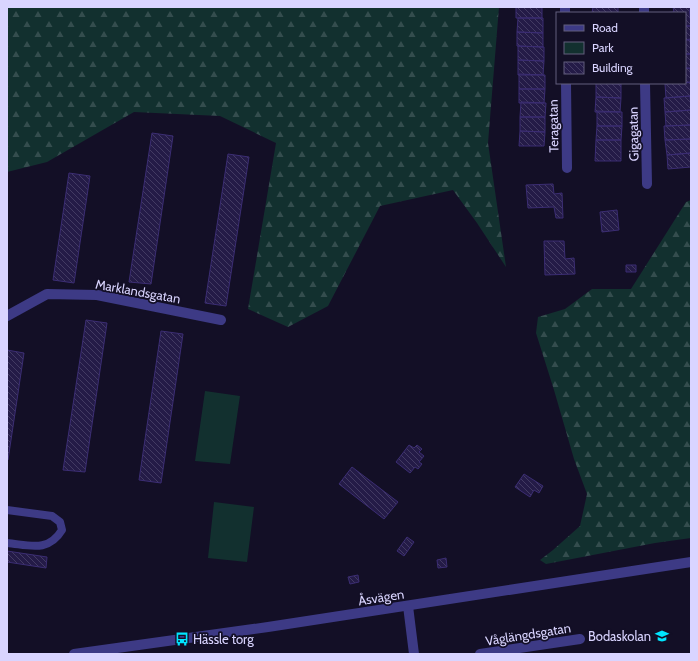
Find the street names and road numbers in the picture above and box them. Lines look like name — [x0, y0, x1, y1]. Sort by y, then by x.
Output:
street label: Teragatan — [545, 99, 561, 153]
street label: Gigagatan — [625, 107, 641, 161]
street label: Marklandsgatan — [94, 276, 182, 306]
street label: Åsvägen — [357, 584, 405, 609]
street label: Våglängdsgatan — [484, 619, 572, 649]

